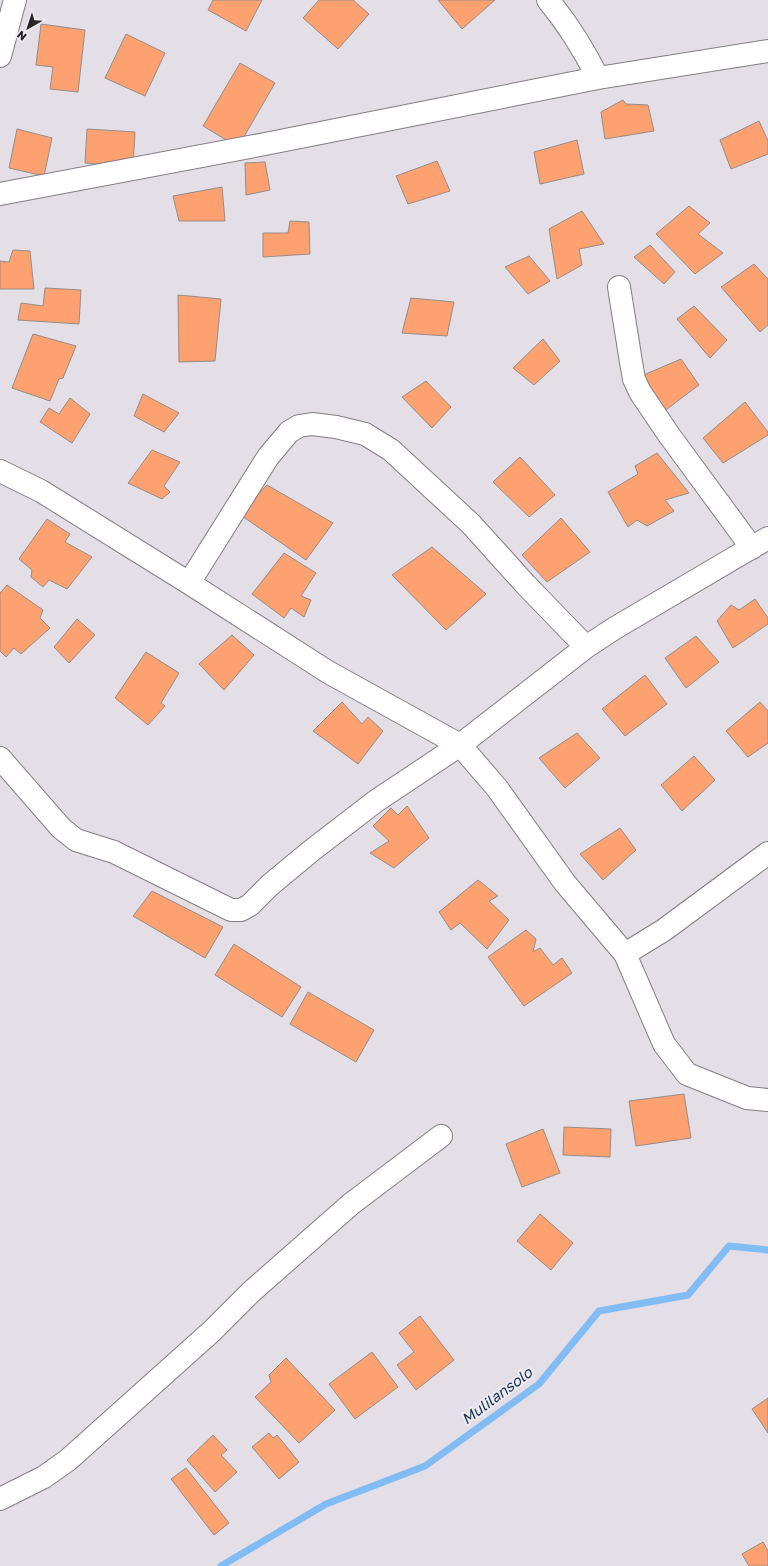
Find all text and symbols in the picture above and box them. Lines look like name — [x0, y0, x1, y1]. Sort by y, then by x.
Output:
north arrow — [8, 8, 48, 48]
text: N — [14, 28, 29, 44]
water label: Mulilansolo — [457, 1362, 536, 1428]

